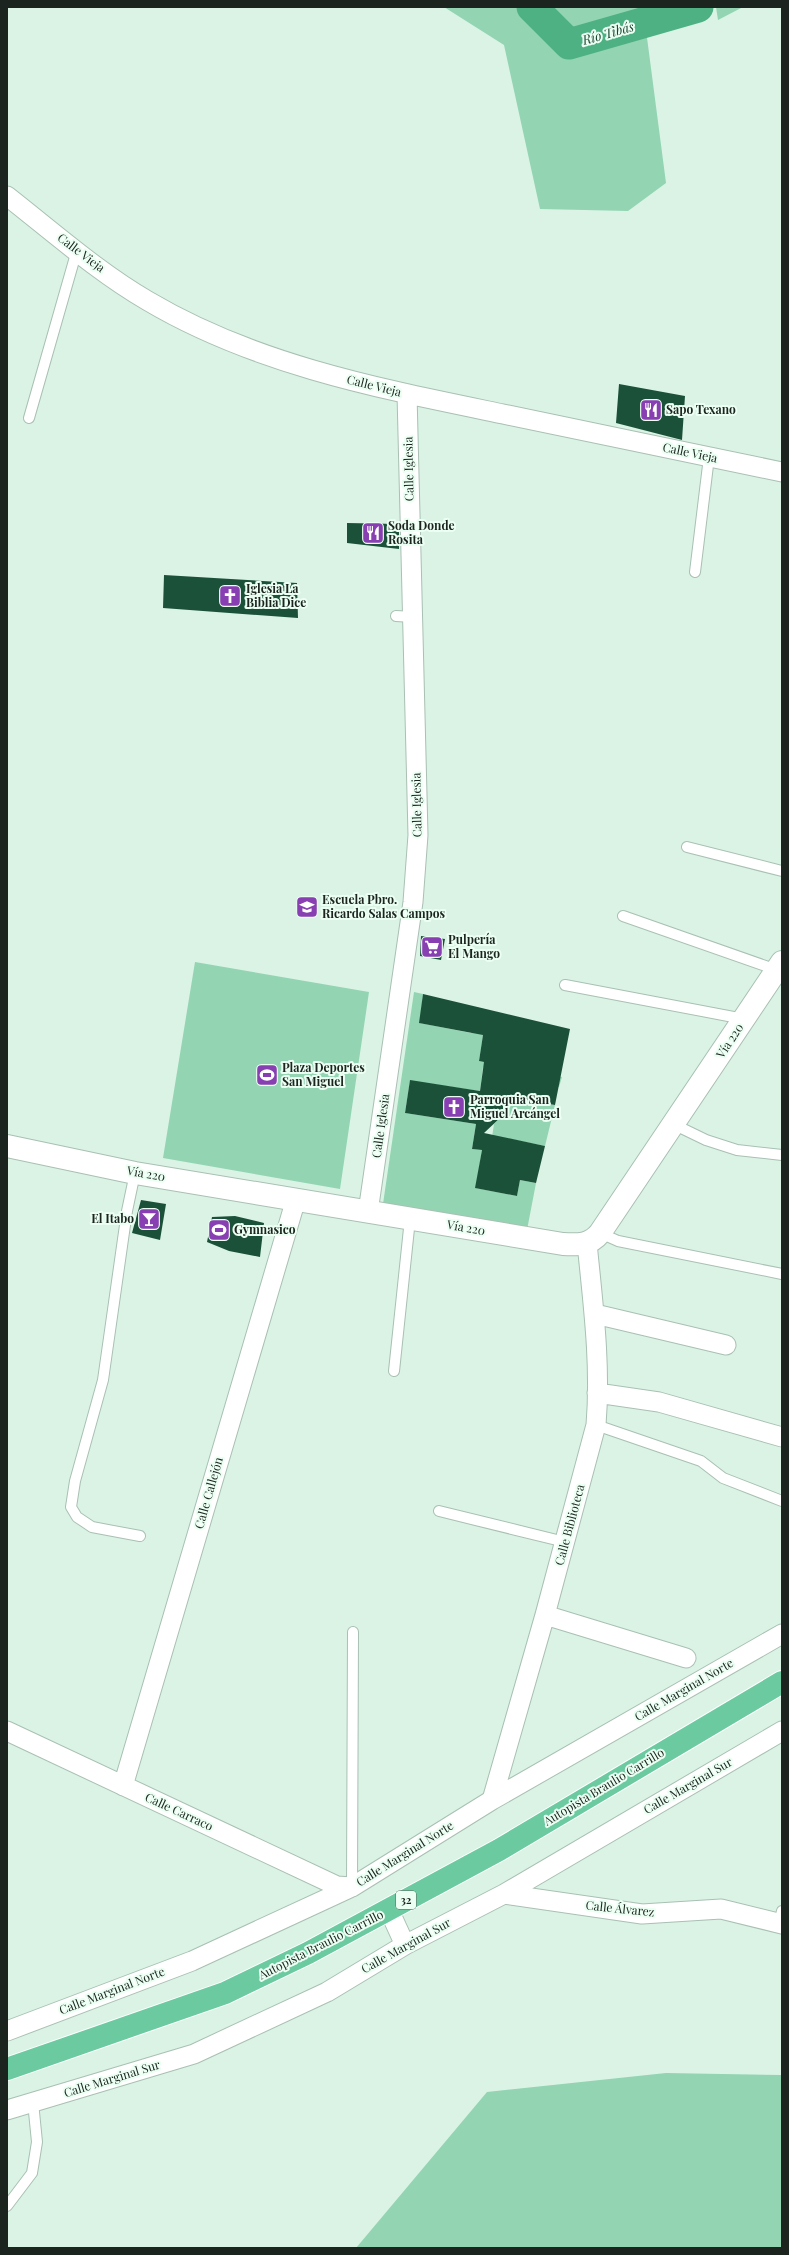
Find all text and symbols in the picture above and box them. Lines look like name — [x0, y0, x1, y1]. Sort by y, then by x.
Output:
water label: Río Tibás — [579, 17, 636, 48]
street label: Calle Vieja — [55, 229, 109, 275]
street label: Calle Vieja — [345, 371, 403, 400]
restaurant icon: Sapo Texano — [638, 397, 664, 423]
place label: Sapo Texano — [666, 401, 736, 417]
street label: Calle Iglesia — [399, 437, 417, 501]
street label: Calle Vieja — [661, 438, 719, 466]
place label: Soda Donde Rosita — [388, 517, 455, 547]
restaurant icon: Soda Donde Rosita — [360, 520, 386, 546]
place label: Iglesia La Biblia Dice — [246, 580, 306, 610]
church icon: Iglesia La Biblia Dice — [217, 583, 243, 609]
street label: Calle Iglesia — [407, 773, 425, 837]
place label: Escuela Pbro. Ricardo Salas Campos — [322, 891, 445, 921]
school or university icon: Escuela Pbro. Ricardo Salas Campos — [294, 894, 320, 920]
place label: Pulpería El Mango — [448, 931, 500, 961]
supermarket icon: Pulpería El Mango — [419, 934, 445, 960]
street label: Vía 220 — [711, 1020, 746, 1062]
place label: Plaza Deportes San Miguel — [282, 1059, 365, 1089]
sports icon: Plaza Deportes San Miguel — [254, 1062, 280, 1088]
place label: Parroquia San Miguel Arcángel — [470, 1091, 560, 1121]
street label: Calle Iglesia — [368, 1093, 392, 1159]
church icon: Parroquia San Miguel Arcángel — [441, 1094, 467, 1120]
street label: Vía 220 — [125, 1162, 167, 1184]
bar icon: El Itabo — [136, 1206, 162, 1232]
place label: El Itabo — [91, 1210, 134, 1226]
street label: Vía 220 — [445, 1216, 487, 1238]
sports icon: Gymnasico — [206, 1217, 232, 1243]
place label: Gymnasico — [234, 1221, 296, 1237]
street label: Calle Callejón — [190, 1455, 226, 1531]
street label: Calle Biblioteca — [551, 1482, 588, 1567]
street label: Calle Marginal Norte — [631, 1654, 736, 1724]
street label: Autopista Braulio Carrillo — [539, 1744, 667, 1829]
street label: Calle Marginal Sur — [640, 1753, 735, 1817]
street label: Calle Carraco — [143, 1788, 216, 1834]
street label: Calle Marginal Norte — [353, 1817, 456, 1890]
road number: 32 — [396, 1891, 416, 1909]
street label: Calle Álvarez — [585, 1896, 656, 1920]
street label: Autopista Braulio Carrillo — [255, 1905, 386, 1983]
street label: Calle Marginal Sur — [358, 1914, 454, 1976]
street label: Calle Marginal Norte — [57, 1963, 167, 2018]
street label: Calle Marginal Sur — [62, 2056, 162, 2100]

